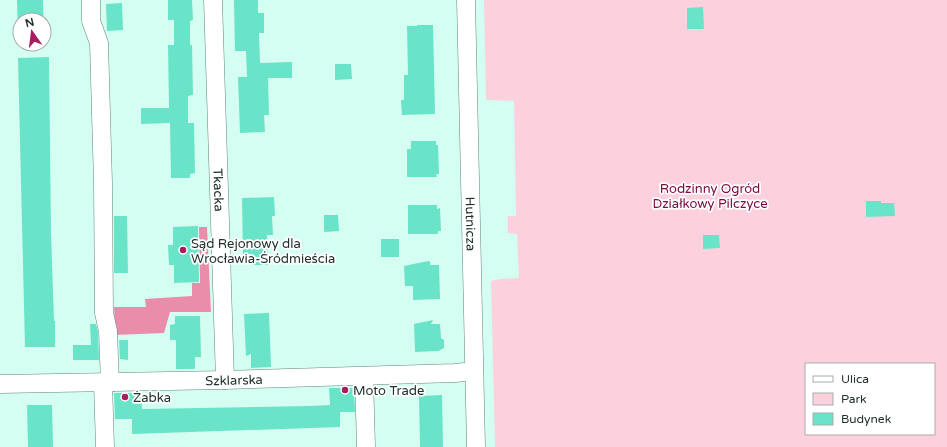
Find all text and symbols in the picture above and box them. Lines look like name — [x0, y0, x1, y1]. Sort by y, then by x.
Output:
north arrow — [12, 12, 52, 52]
text: N — [24, 15, 36, 30]
street label: Tkacka — [209, 168, 227, 212]
park label: Rodzinny Ogród Działkowy Pilczyce — [652, 181, 768, 212]
street label: Hutnicza — [461, 197, 479, 251]
place label: Sąd Rejonowy dla Wrocławia-Śródmieścia — [191, 236, 335, 267]
marker: Sąd Rejonowy dla Wrocławia-Śródmieścia — [178, 245, 188, 255]
legend — [805, 363, 935, 435]
street label: Szklarska — [205, 372, 263, 389]
text: Ulica — [841, 372, 869, 386]
place label: Moto Trade — [353, 383, 424, 399]
marker: Moto Trade — [340, 385, 350, 395]
place label: Żabka — [133, 390, 171, 406]
marker: Żabka — [120, 392, 130, 402]
text: Park — [841, 392, 867, 406]
text: Budynek — [841, 412, 892, 426]

